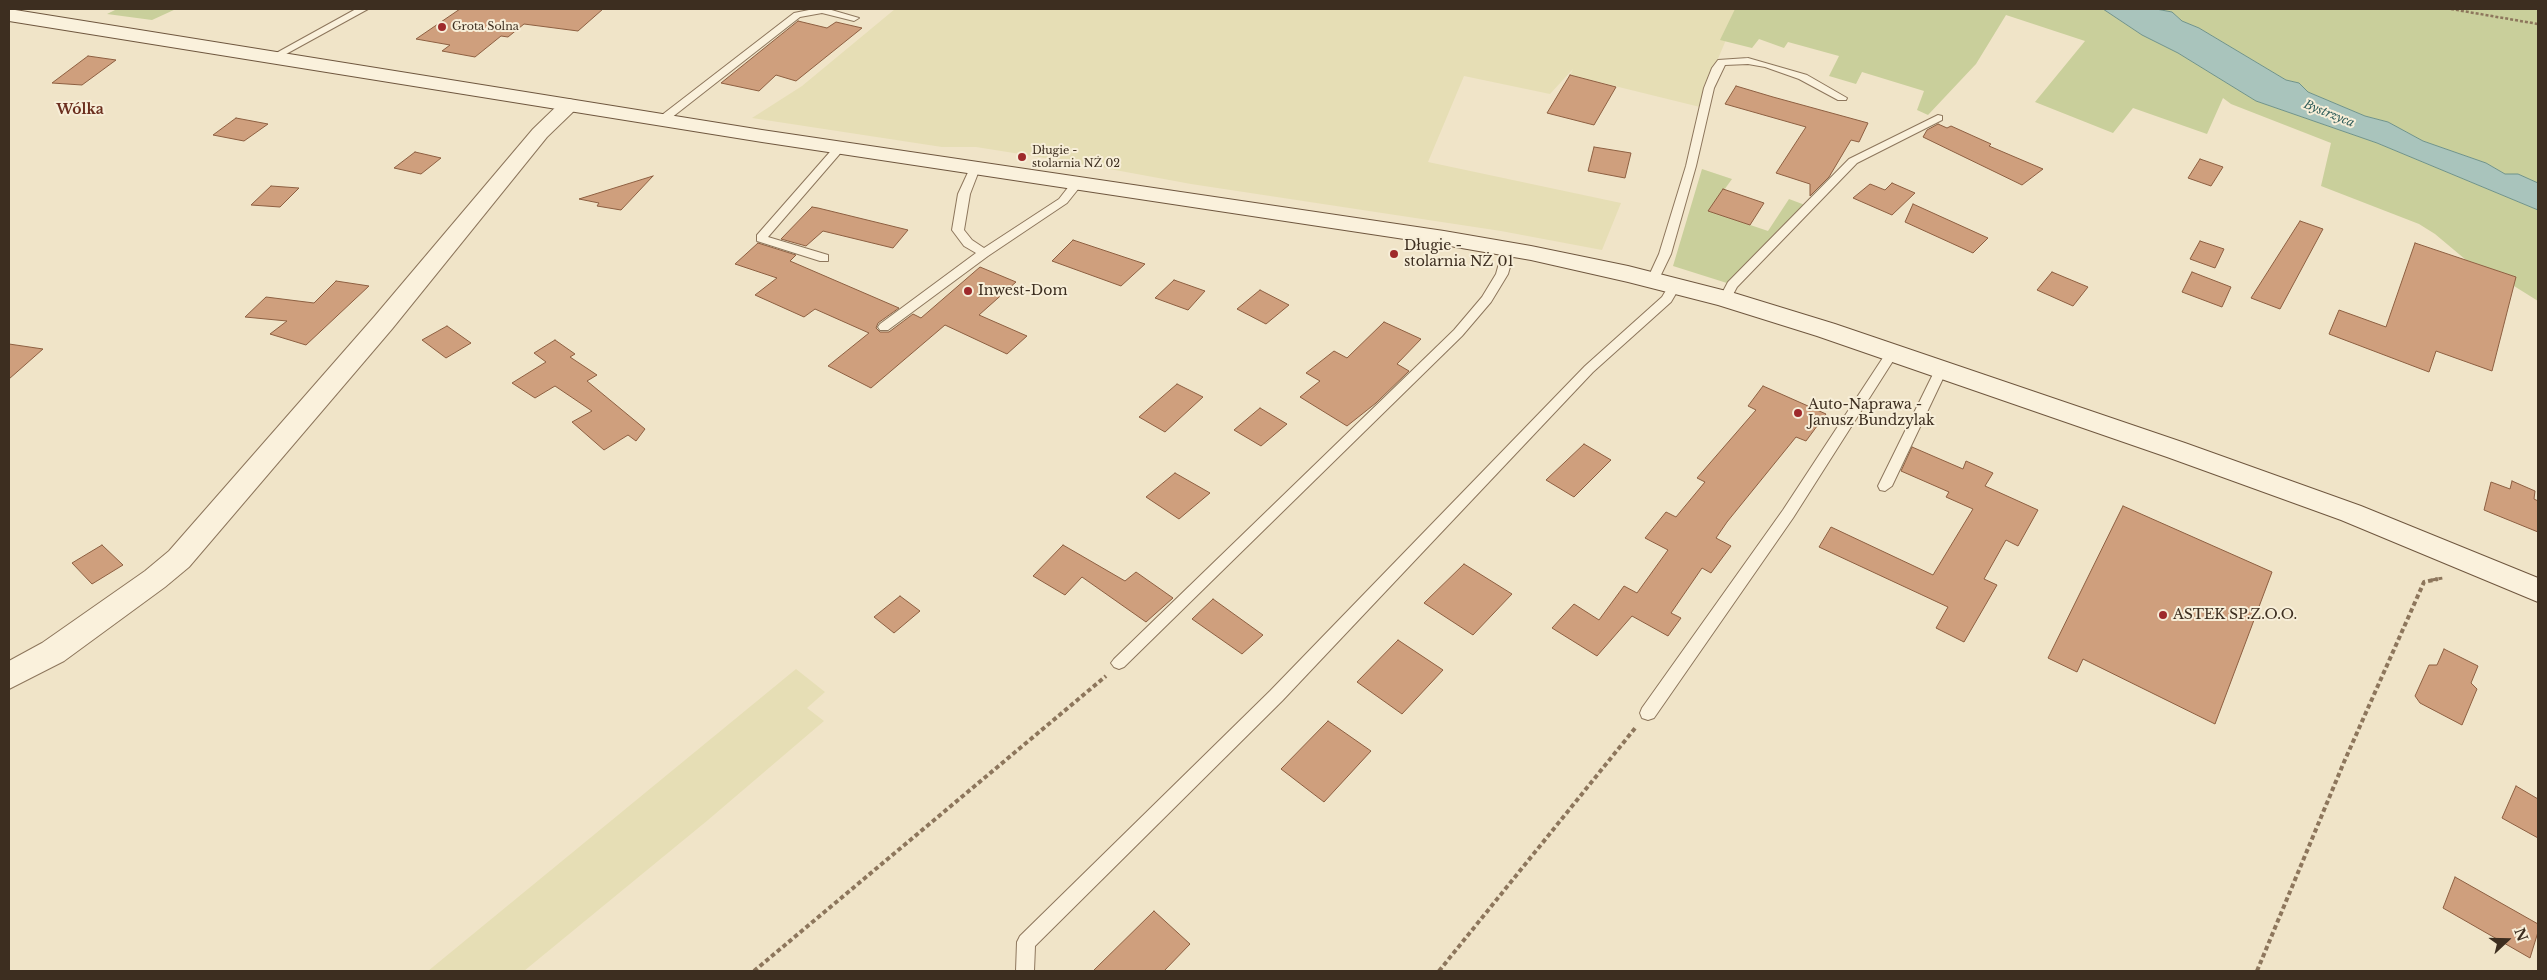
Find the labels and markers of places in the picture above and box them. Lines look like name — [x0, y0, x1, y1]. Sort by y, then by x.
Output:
place label: Grota Solna — [452, 20, 519, 34]
marker: Grota Solna — [436, 21, 448, 33]
place label: Długie - stolarnia NŻ 02 — [1032, 144, 1120, 170]
marker: Długie - stolarnia NŻ 02 — [1016, 151, 1028, 163]
place label: Długie - stolarnia NŻ 01 — [1404, 238, 1514, 270]
marker: Długie - stolarnia NŻ 01 — [1388, 248, 1400, 260]
place label: Inwest-Dom — [978, 283, 1067, 299]
marker: Inwest-Dom — [962, 285, 974, 297]
place label: Auto-Naprawa - Janusz Bundzylak — [1808, 397, 1935, 430]
marker: Auto-Naprawa - Janusz Bundzylak — [1792, 407, 1804, 419]
place label: ASTEK SP.Z.O.O. — [2173, 607, 2297, 623]
marker: ASTEK SP.Z.O.O. — [2157, 609, 2169, 621]

